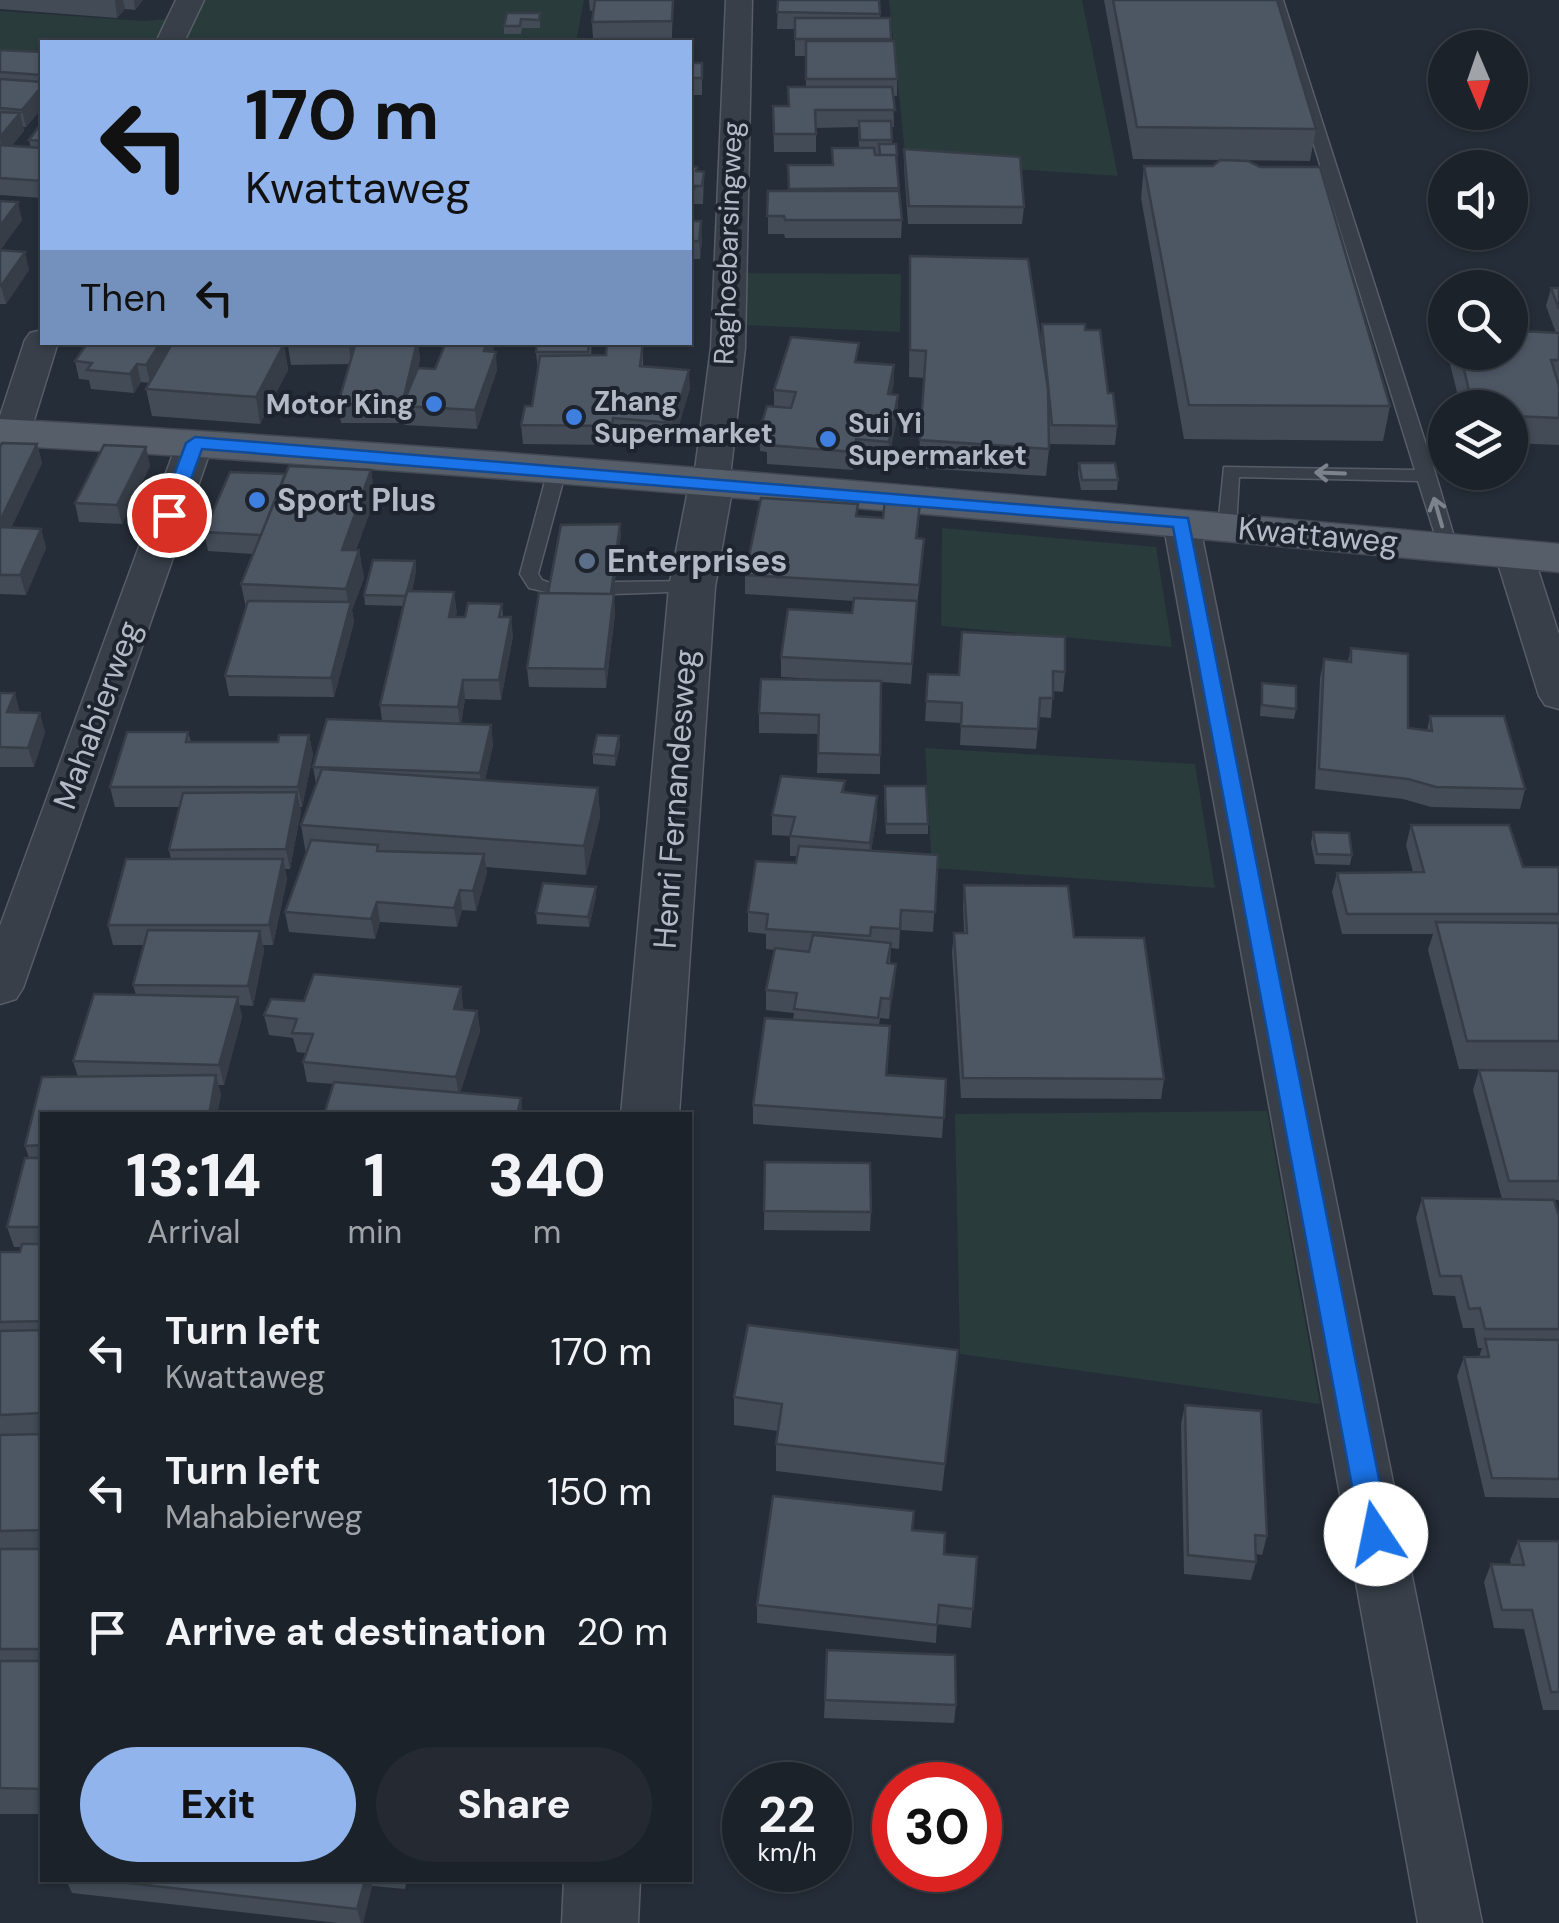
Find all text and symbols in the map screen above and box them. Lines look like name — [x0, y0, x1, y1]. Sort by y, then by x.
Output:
north arrow — [1428, 30, 1528, 130]
map controls — [1428, 30, 1528, 490]
text: 170 m — [245, 70, 439, 161]
icon: left — [80, 80, 210, 210]
street label: Raghoebarsingweg — [705, 121, 751, 365]
button: sound — [1428, 150, 1528, 250]
text: Kwattaweg — [245, 158, 471, 217]
icon: left — [187, 270, 242, 325]
button: search — [1428, 270, 1528, 370]
text: Then — [80, 273, 167, 323]
place label: Zhang Supermarket — [594, 383, 773, 452]
place label: Motor King — [266, 386, 414, 423]
button: layers — [1428, 390, 1528, 490]
marker: Motor King — [423, 393, 445, 415]
place label: Sui Yi Supermarket — [848, 405, 1027, 474]
marker: Zhang Supermarket — [563, 406, 585, 428]
marker: Sui Yi Supermarket — [817, 428, 839, 450]
one-way arrow — [1314, 464, 1346, 483]
pin — [127, 473, 212, 558]
place label: Sport Plus — [277, 479, 436, 521]
icon: arrive — [142, 488, 197, 543]
marker: Sport Plus — [246, 489, 268, 511]
one-way arrow — [1428, 496, 1446, 528]
street label: Kwattaweg — [1236, 507, 1400, 563]
place label: Enterprises — [607, 540, 787, 582]
marker: Enterprises — [576, 550, 598, 572]
street label: Mahabierweg — [43, 615, 151, 815]
street label: Henri Fernandesweg — [644, 648, 706, 950]
text: 13:14 — [126, 1136, 261, 1215]
text: 1 — [364, 1136, 386, 1215]
text: 340 — [488, 1136, 606, 1215]
text: Arrival — [147, 1211, 240, 1253]
text: min — [347, 1211, 402, 1253]
text: m — [533, 1211, 561, 1253]
text: Turn left — [165, 1306, 321, 1356]
icon: left — [80, 1325, 135, 1380]
text: 170 m — [550, 1327, 652, 1377]
text: Kwattaweg — [165, 1356, 325, 1398]
text: Turn left — [165, 1446, 321, 1496]
icon: left — [80, 1465, 135, 1520]
text: 150 m — [547, 1467, 652, 1517]
position arrow — [1324, 1482, 1428, 1586]
text: Mahabierweg — [165, 1496, 363, 1538]
icon: arrive — [80, 1605, 135, 1660]
text: Arrive at destination — [165, 1607, 547, 1657]
text: 20 m — [577, 1607, 668, 1657]
button: Exit — [80, 1747, 356, 1862]
button: Share — [376, 1747, 652, 1862]
speed limit sign: 30 — [872, 1762, 1002, 1892]
text: 22 — [758, 1782, 816, 1848]
text: km/h — [757, 1836, 817, 1869]

